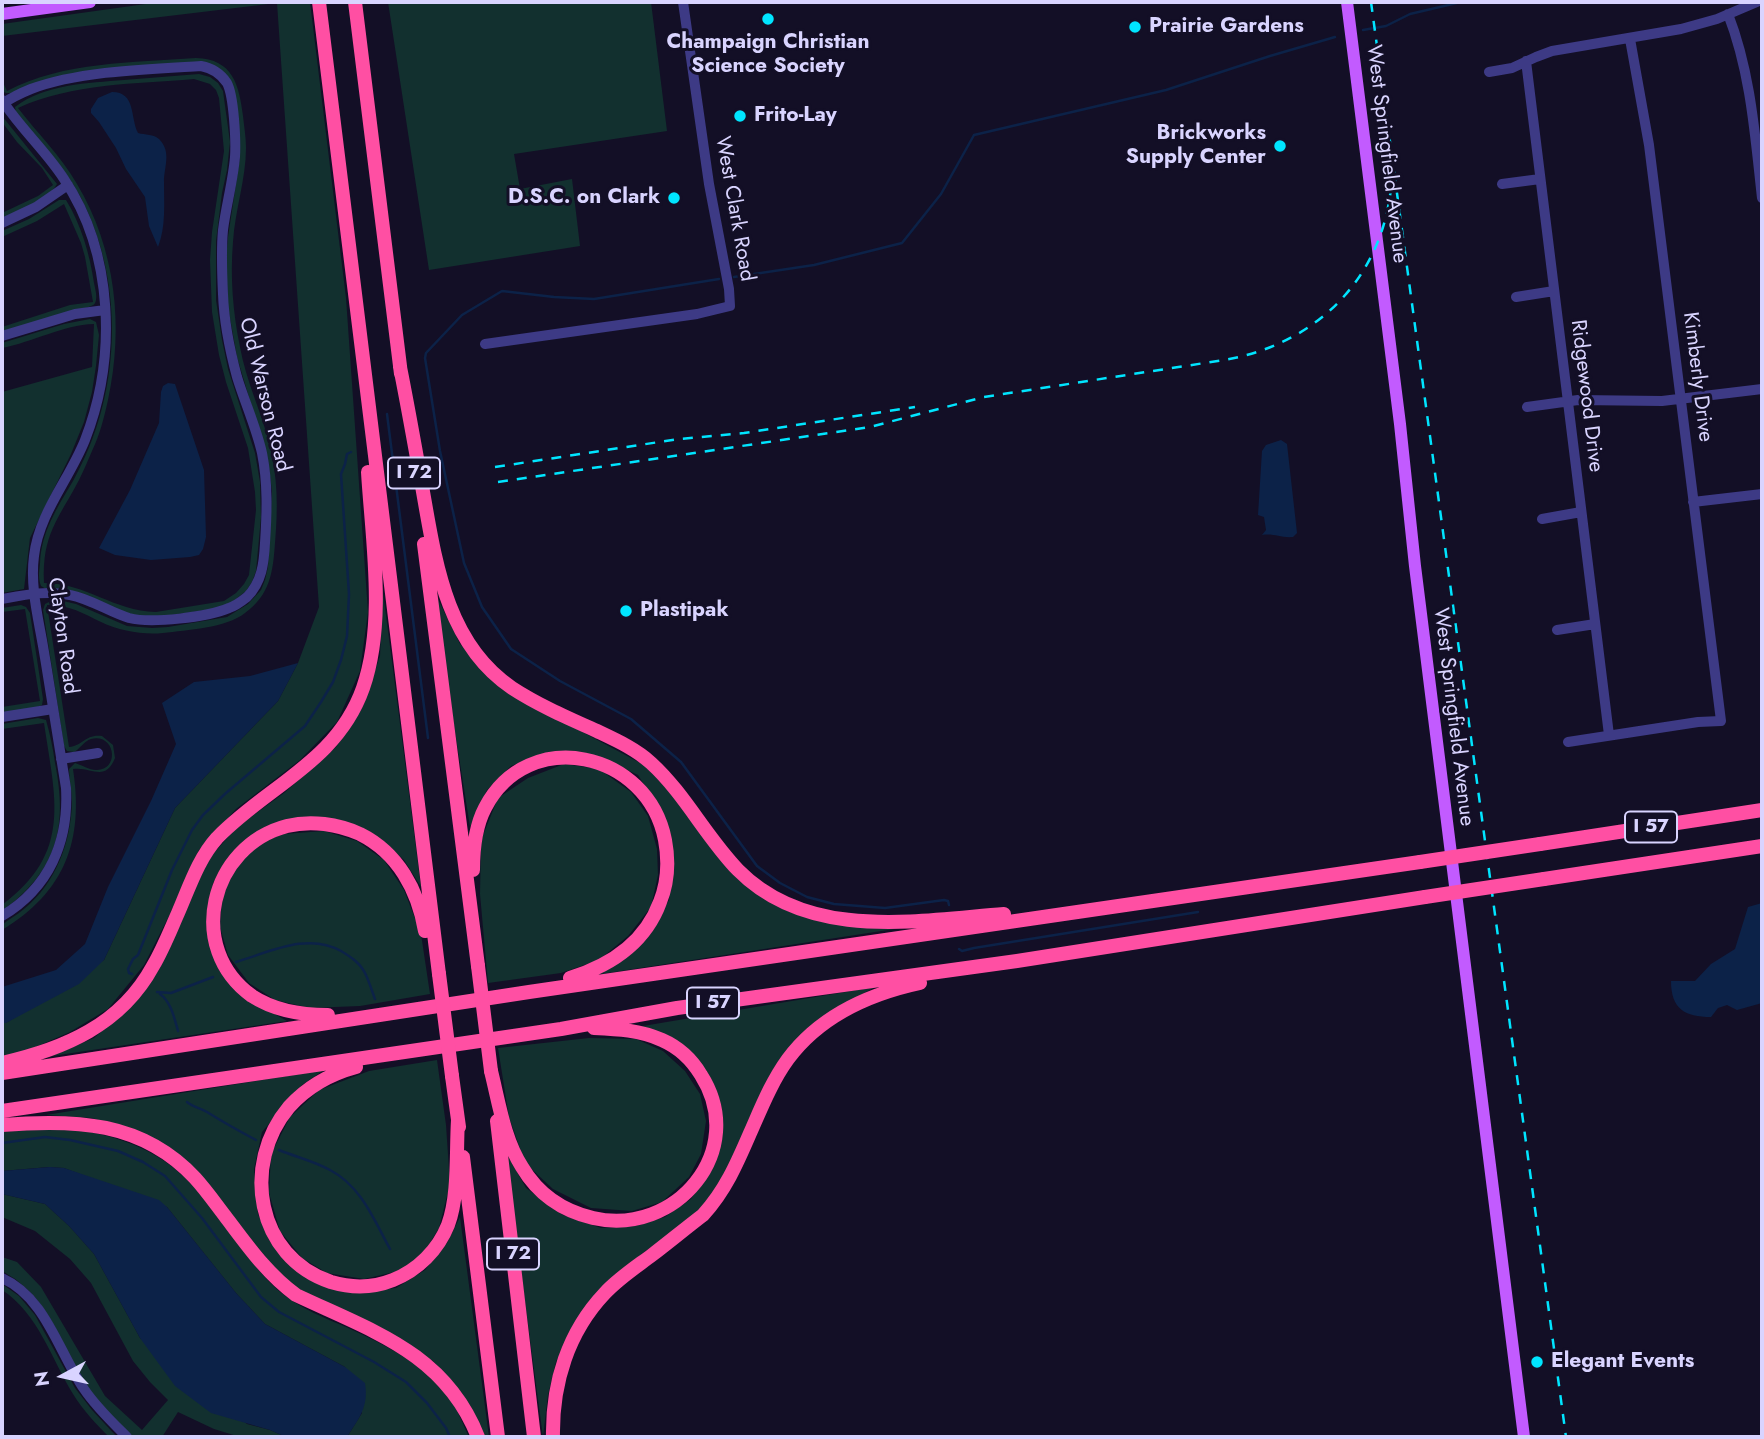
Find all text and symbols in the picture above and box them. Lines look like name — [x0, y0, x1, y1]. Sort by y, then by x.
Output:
marker: Champaign Christian Science Society — [760, 11, 776, 27]
place label: Prairie Gardens — [1149, 14, 1304, 40]
marker: Prairie Gardens — [1127, 19, 1143, 35]
place label: Champaign Christian Science Society — [666, 30, 870, 80]
street label: West Springfield Avenue — [1360, 43, 1412, 265]
place label: Frito-Lay — [754, 103, 837, 129]
marker: Frito-Lay — [732, 108, 748, 124]
place label: Brickworks Supply Center — [1126, 121, 1266, 171]
street label: West Clark Road — [709, 134, 759, 284]
marker: Brickworks Supply Center — [1272, 138, 1288, 154]
place label: D.S.C. on Clark — [508, 185, 660, 211]
marker: D.S.C. on Clark — [666, 190, 682, 206]
street label: Kimberly Drive — [1677, 311, 1717, 443]
street label: Old Warson Road — [233, 315, 295, 475]
street label: Ridgewood Drive — [1564, 318, 1608, 474]
road number: I 72 — [388, 458, 440, 488]
street label: Clayton Road — [41, 576, 83, 696]
place label: Plastipak — [640, 598, 729, 624]
marker: Plastipak — [618, 603, 634, 619]
street label: West Springfield Avenue — [1427, 606, 1479, 828]
road number: I 57 — [1625, 812, 1677, 842]
road number: I 57 — [687, 987, 739, 1018]
road number: I 72 — [487, 1238, 539, 1270]
north arrow — [28, 1341, 98, 1411]
place label: Elegant Events — [1551, 1349, 1694, 1375]
marker: Elegant Events — [1529, 1354, 1545, 1370]
text: N — [27, 1370, 56, 1388]

